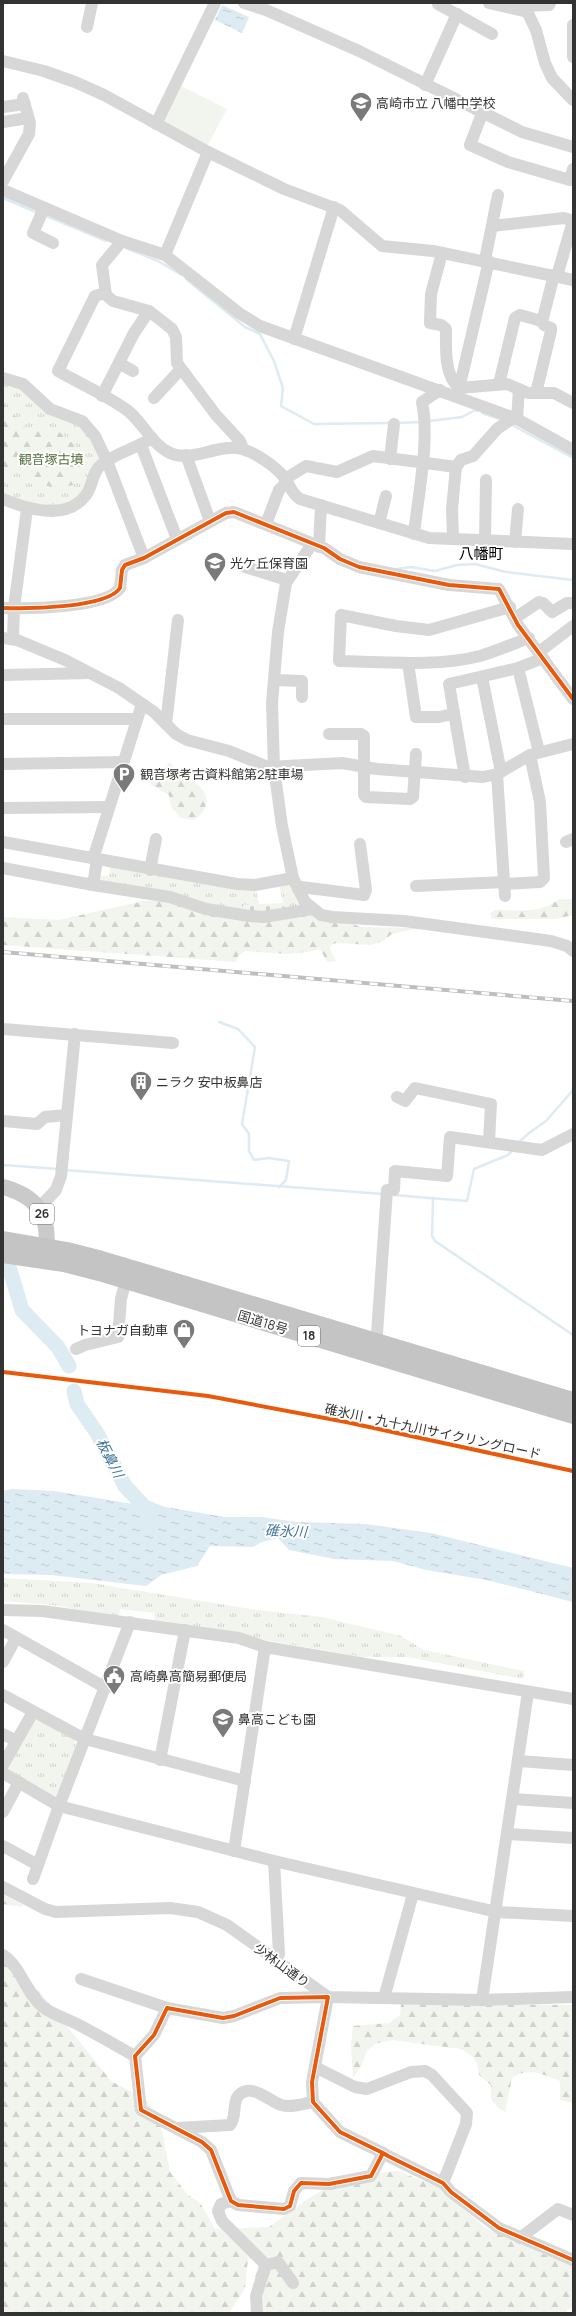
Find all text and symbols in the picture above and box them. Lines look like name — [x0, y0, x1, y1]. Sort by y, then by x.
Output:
school or university icon: 高崎市立 八幡中学校 — [348, 90, 374, 123]
place label: 高崎市立 八幡中学校 — [376, 94, 496, 112]
park label: 観音塚古墳 — [18, 450, 84, 468]
district label: 八幡町 — [458, 543, 504, 564]
school or university icon: 光ケ丘保育園 — [202, 550, 228, 583]
place label: 光ケ丘保育園 — [230, 554, 308, 572]
parking icon: 観音塚考古資料館第2駐車場 — [111, 761, 137, 794]
place label: 観音塚考古資料館第2駐車場 — [140, 765, 303, 783]
building icon: ニラク 安中板鼻店 — [128, 1069, 154, 1102]
place label: ニラク 安中板鼻店 — [156, 1073, 263, 1091]
road number: 26 — [30, 1204, 54, 1224]
street label: 国道18号 — [236, 1306, 290, 1338]
shop icon: トヨナガ自動車 — [171, 1317, 197, 1350]
place label: トヨナガ自動車 — [77, 1321, 168, 1339]
road number: 18 — [298, 1326, 320, 1346]
street label: 碓氷川・九十九川サイクリングロード — [323, 1399, 543, 1463]
water label: 板鼻川 — [92, 1435, 129, 1483]
water label: 碓氷川 — [265, 1520, 309, 1541]
public building icon: 高崎鼻高簡易郵便局 — [101, 1663, 127, 1696]
place label: 高崎鼻高簡易郵便局 — [130, 1667, 247, 1685]
school or university icon: 鼻高こども園 — [210, 1706, 236, 1739]
place label: 鼻高こども園 — [238, 1710, 316, 1728]
street label: 少林山通り — [250, 1939, 314, 1991]

